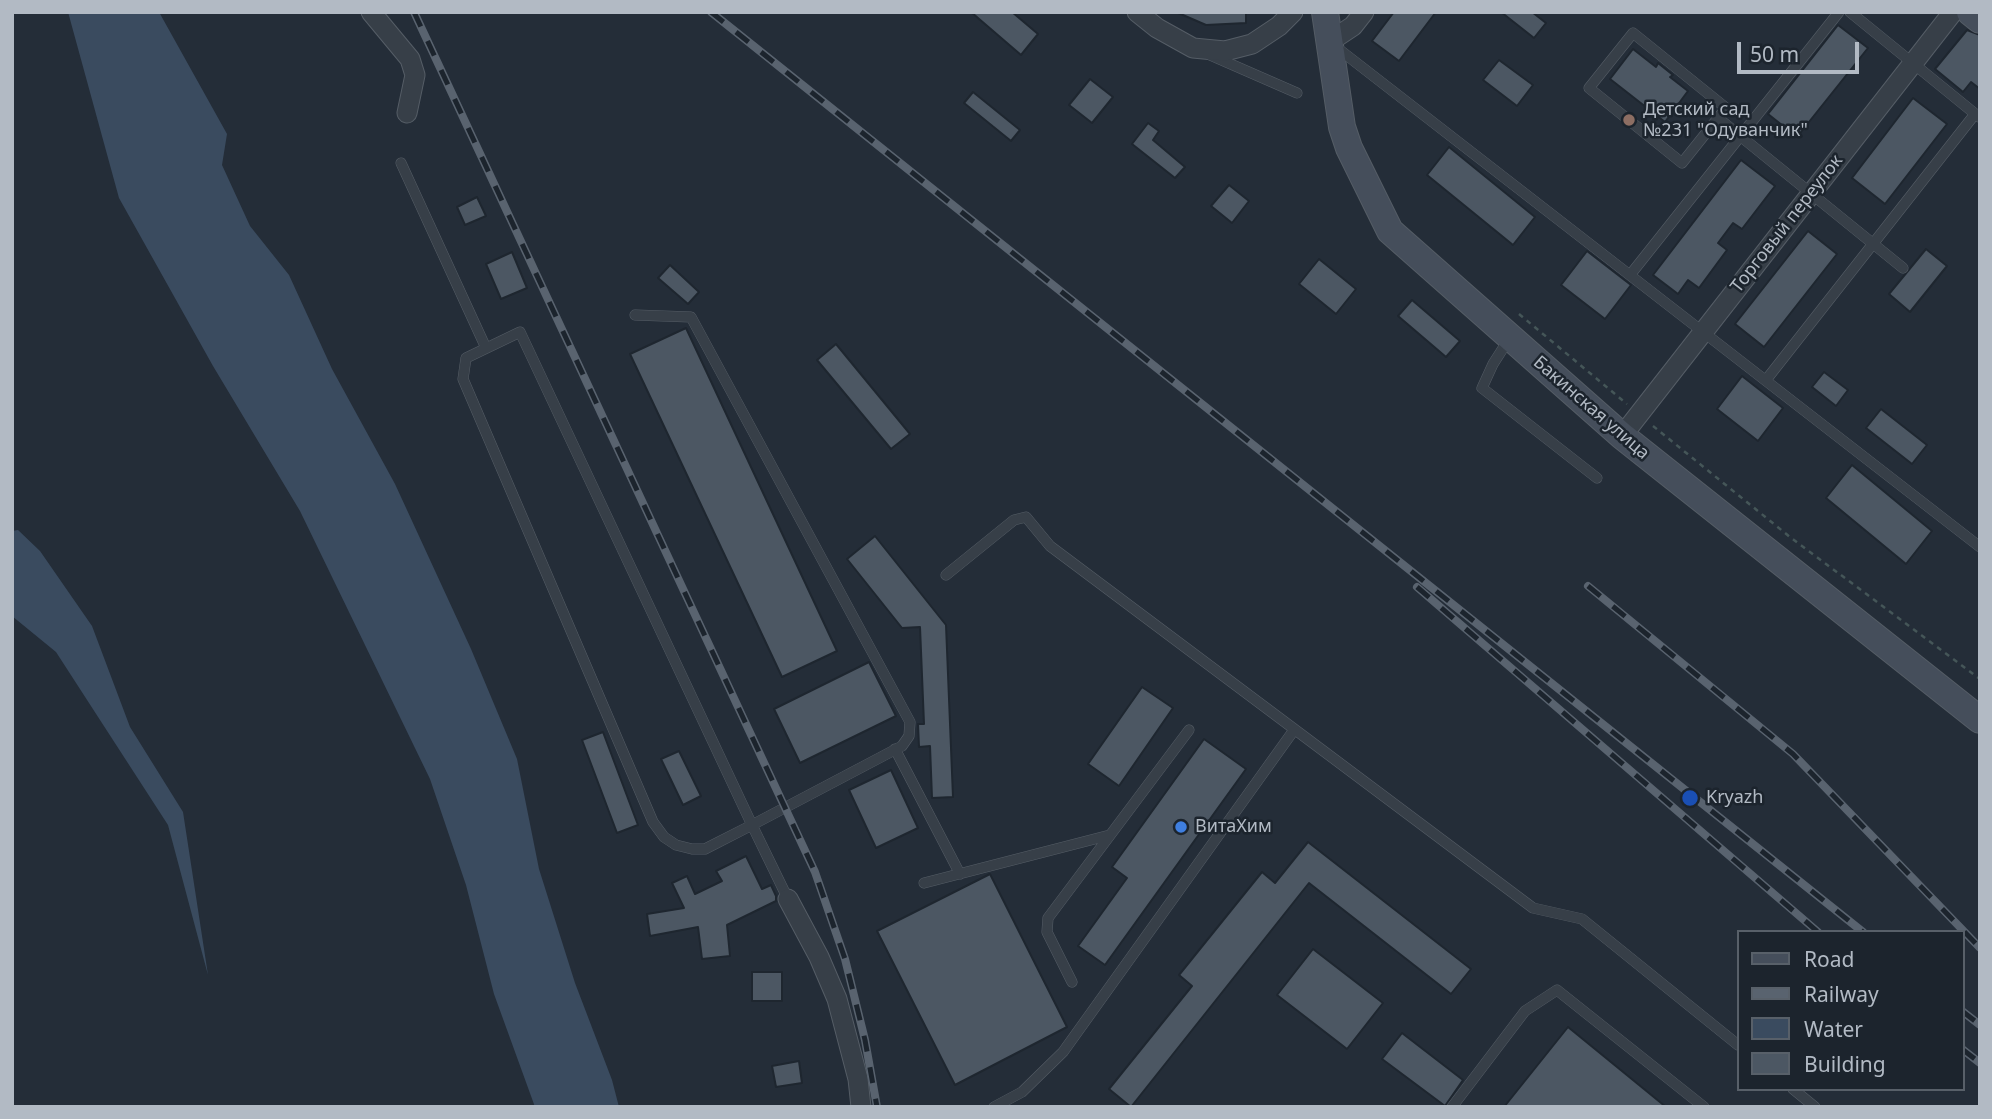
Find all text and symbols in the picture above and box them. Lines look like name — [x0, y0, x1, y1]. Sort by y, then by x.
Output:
scale bar — [1740, 28, 1862, 72]
text: 50 m — [1750, 40, 1799, 68]
place label: Детский сад №231 "Одуванчик" — [1643, 99, 1808, 142]
marker: Детский сад №231 "Одуванчик" — [1621, 112, 1637, 128]
street label: Торговый переулок — [1726, 151, 1848, 297]
street label: Бакинская улица — [1528, 352, 1654, 464]
place label: Kryazh — [1706, 787, 1763, 809]
marker: Kryazh — [1680, 788, 1700, 808]
place label: ВитаХим — [1195, 816, 1272, 838]
marker: ВитаХим — [1173, 819, 1189, 835]
legend — [1736, 930, 1964, 1091]
text: Road — [1804, 945, 1854, 973]
text: Railway — [1804, 980, 1879, 1008]
text: Water — [1804, 1015, 1863, 1043]
text: Building — [1804, 1050, 1886, 1078]

